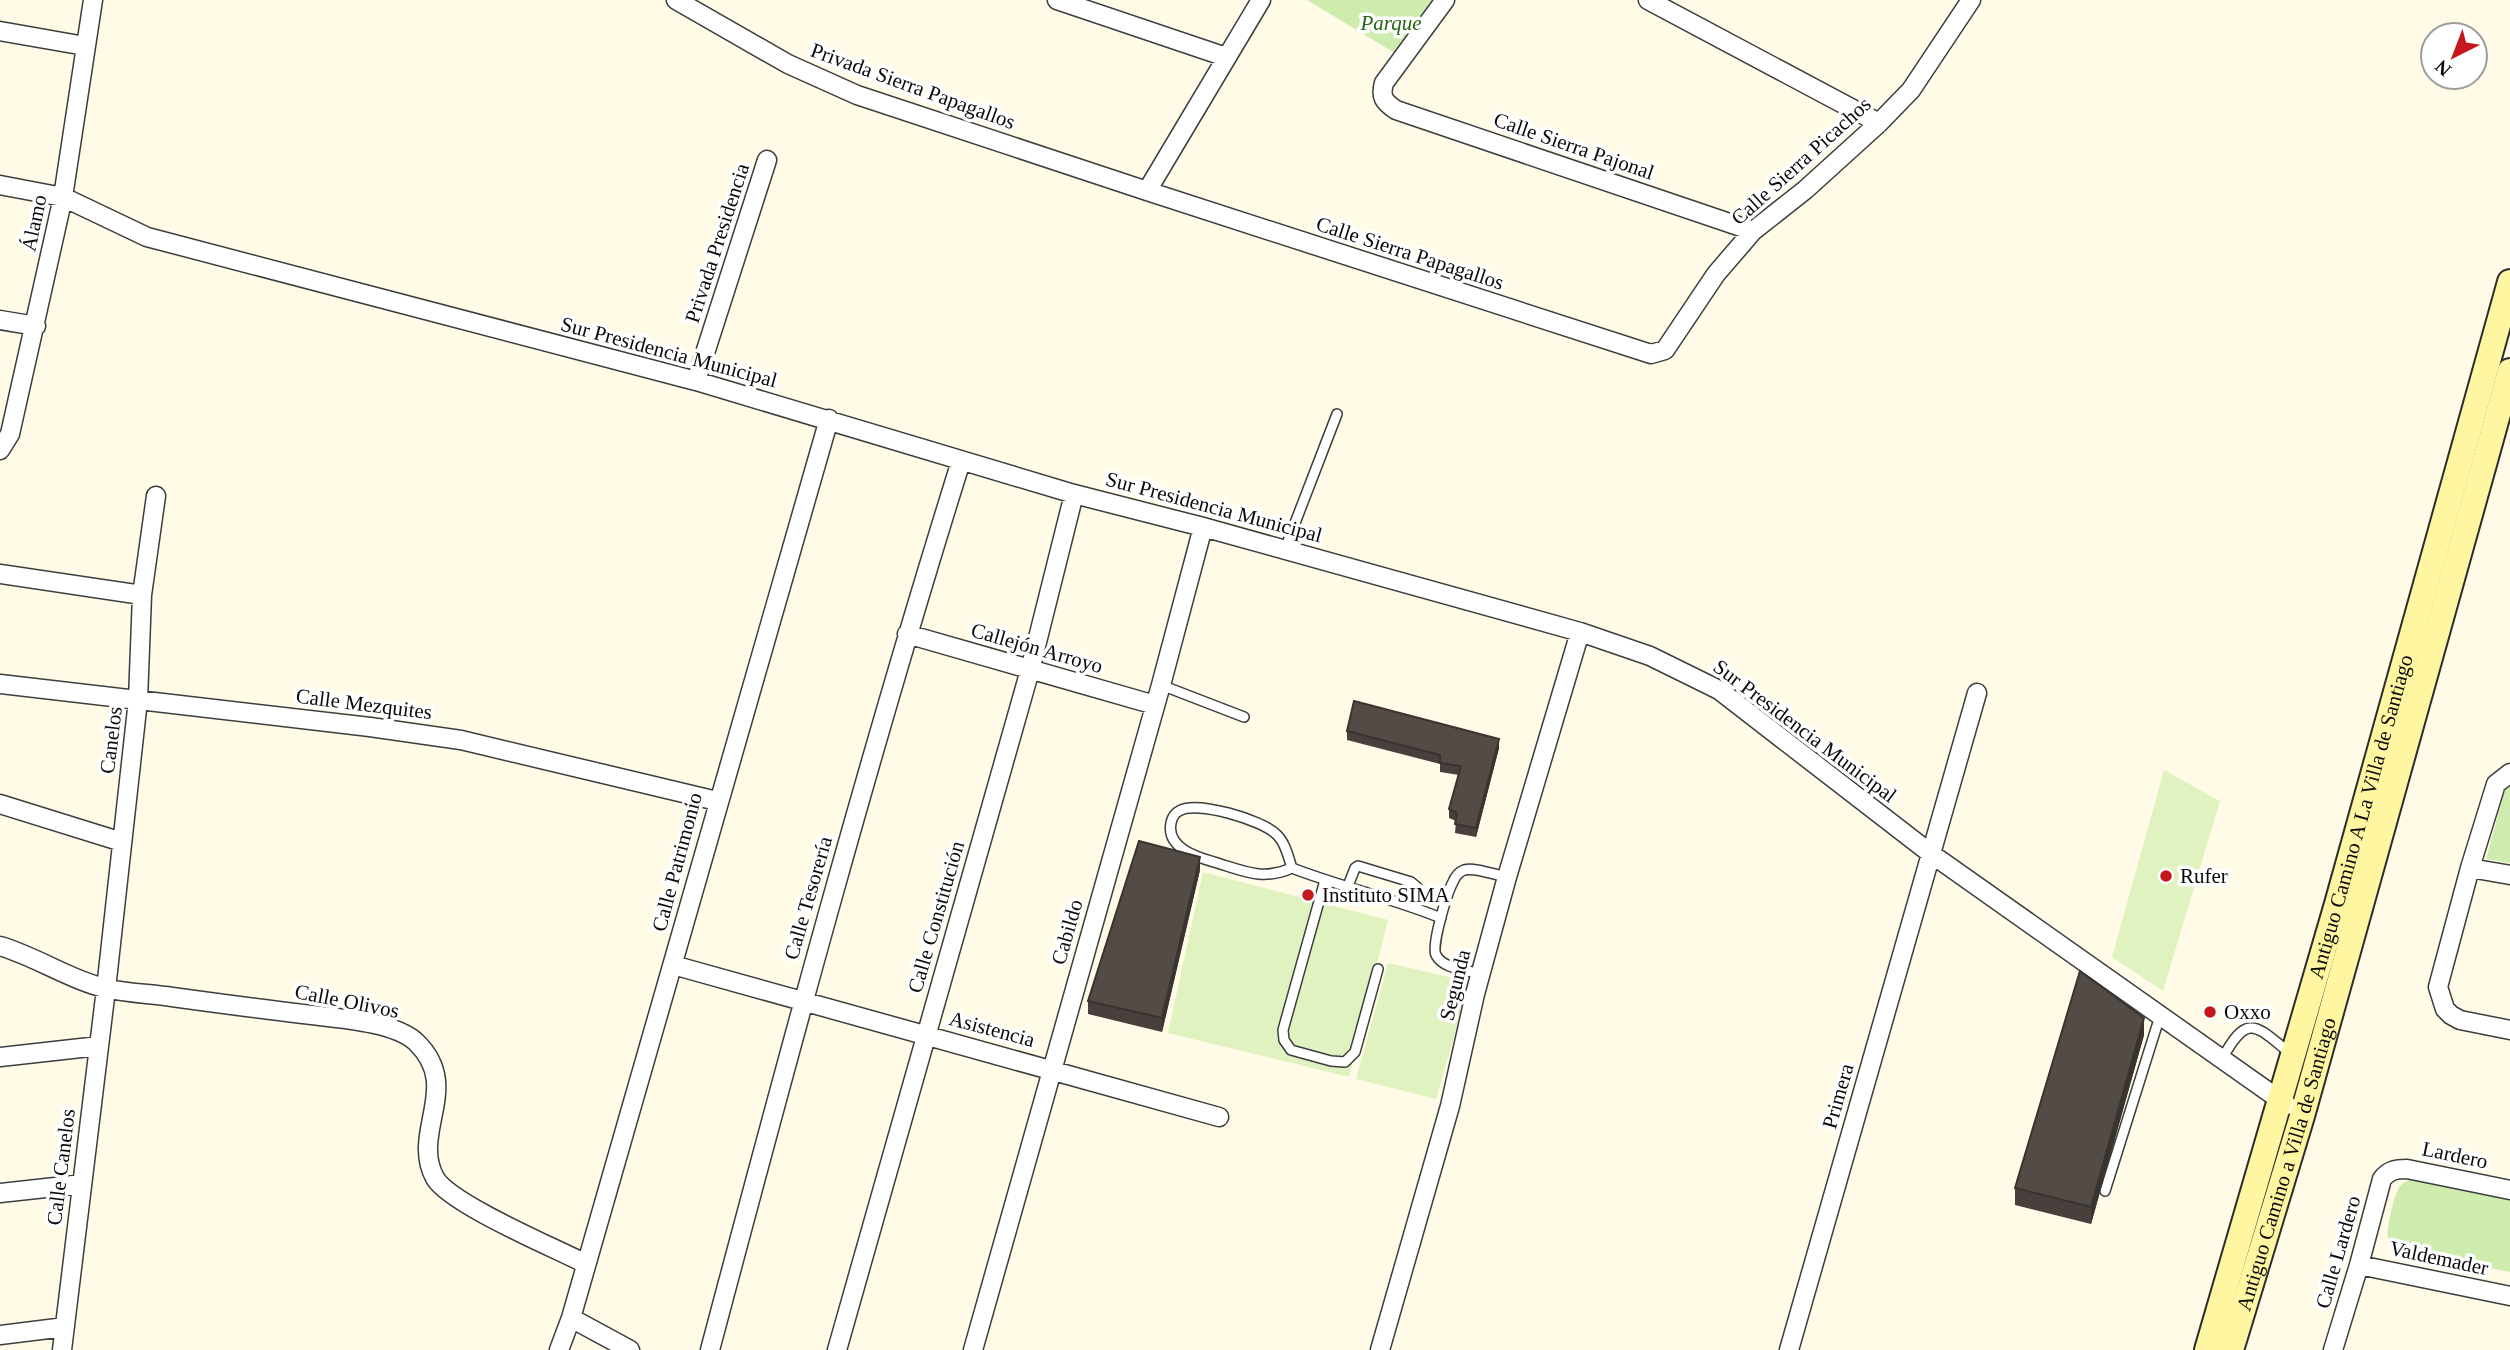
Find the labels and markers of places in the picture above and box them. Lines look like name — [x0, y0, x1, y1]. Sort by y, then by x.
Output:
place label: Rufer — [2180, 864, 2228, 888]
marker: Rufer — [2158, 868, 2174, 884]
place label: Instituto SIMA — [1322, 883, 1451, 907]
marker: Instituto SIMA — [1300, 887, 1316, 903]
place label: Oxxo — [2224, 1000, 2271, 1024]
marker: Oxxo — [2202, 1004, 2218, 1020]

